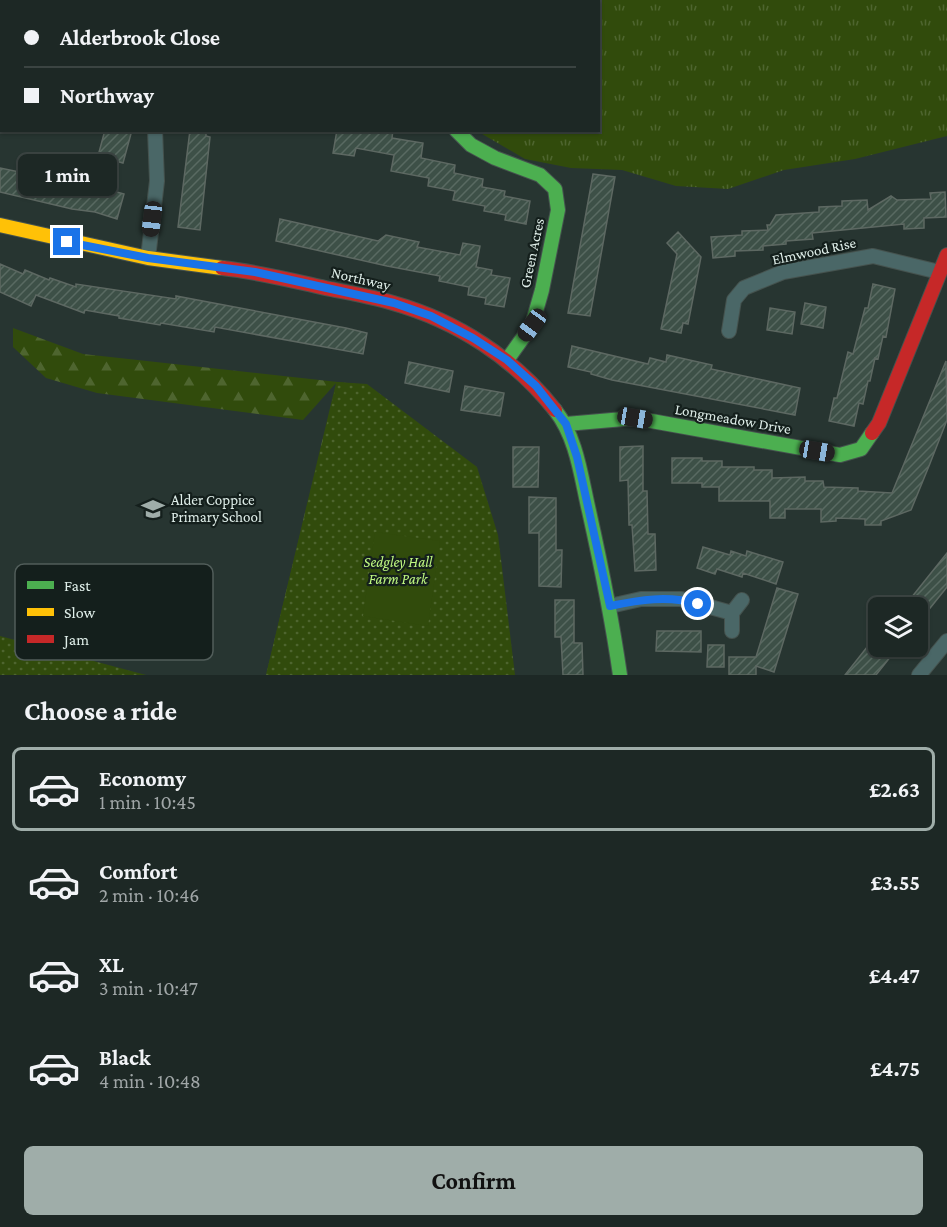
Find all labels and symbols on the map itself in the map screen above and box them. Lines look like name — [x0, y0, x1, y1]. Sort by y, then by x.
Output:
callout: 1 min — [17, 155, 116, 197]
car — [141, 200, 163, 238]
street label: Green Acres — [517, 217, 547, 289]
route end — [53, 228, 80, 255]
street label: Elmwood Rise — [771, 234, 858, 268]
street label: Northway — [330, 264, 392, 295]
car — [514, 305, 550, 345]
street label: Longmeadow Drive — [674, 401, 793, 438]
car — [616, 406, 654, 430]
car — [798, 439, 836, 463]
place label: Alder Coppice Primary School — [171, 492, 262, 526]
school or university icon: Alder Coppice Primary School — [140, 496, 166, 522]
park label: Sedgley Hall Farm Park — [363, 554, 433, 587]
legend — [15, 564, 213, 660]
text: Fast — [64, 577, 91, 594]
route start — [684, 590, 711, 617]
text: Slow — [64, 604, 96, 621]
text: Jam — [62, 631, 89, 649]

